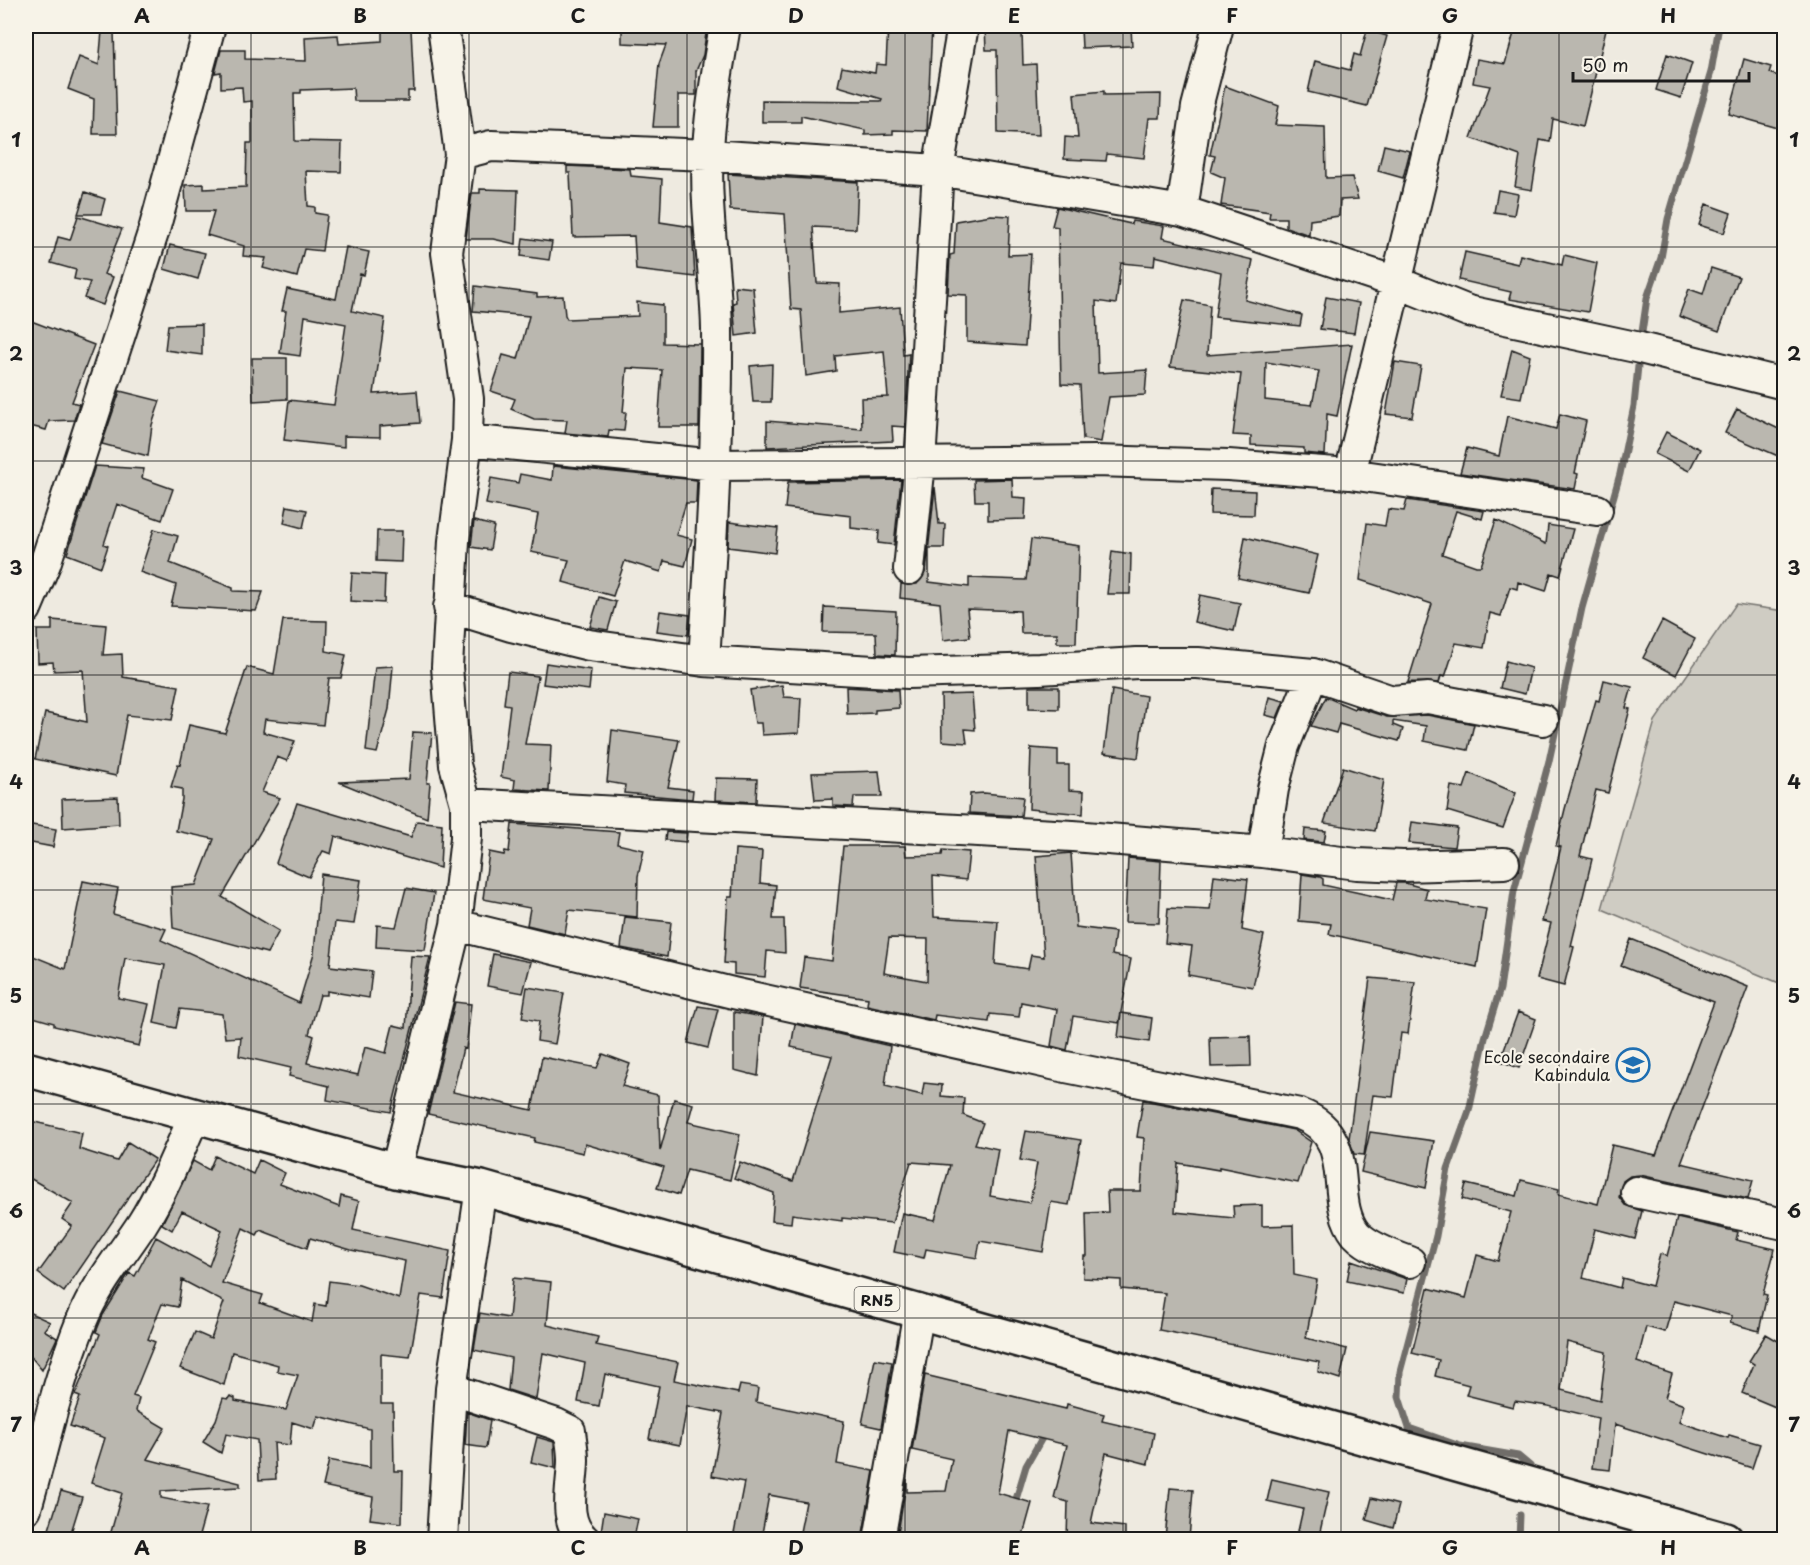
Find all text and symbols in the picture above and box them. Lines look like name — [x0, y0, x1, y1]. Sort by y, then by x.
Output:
text: A — [134, 0, 150, 30]
text: B — [353, 0, 367, 30]
text: C — [570, 0, 586, 30]
text: D — [788, 0, 804, 30]
text: E — [1008, 0, 1020, 30]
text: F — [1226, 0, 1238, 30]
text: G — [1442, 0, 1458, 30]
text: H — [1660, 0, 1676, 30]
scale bar — [1573, 45, 1748, 83]
text: 50 m — [1582, 51, 1629, 78]
text: 1 — [11, 124, 21, 154]
text: 1 — [1789, 124, 1799, 154]
text: 2 — [9, 338, 23, 368]
text: 2 — [1787, 338, 1801, 368]
text: 3 — [9, 552, 23, 582]
text: 3 — [1787, 552, 1801, 582]
text: 4 — [9, 766, 23, 796]
text: 4 — [1787, 766, 1801, 796]
text: 5 — [10, 980, 22, 1010]
text: 5 — [1788, 980, 1800, 1010]
place label: Ecole secondaire Kabindula — [1483, 1044, 1610, 1086]
school or university icon: Ecole secondaire Kabindula — [1615, 1047, 1651, 1083]
text: 6 — [9, 1195, 23, 1225]
text: 6 — [1787, 1195, 1801, 1225]
road number: RN5 — [854, 1287, 900, 1311]
text: 7 — [10, 1409, 22, 1439]
text: 7 — [1788, 1409, 1800, 1439]
text: A — [134, 1532, 150, 1562]
text: B — [353, 1532, 367, 1562]
text: C — [570, 1532, 586, 1562]
text: D — [788, 1532, 804, 1562]
text: E — [1008, 1532, 1020, 1562]
text: F — [1226, 1532, 1238, 1562]
text: G — [1442, 1532, 1458, 1562]
text: H — [1660, 1532, 1676, 1562]

